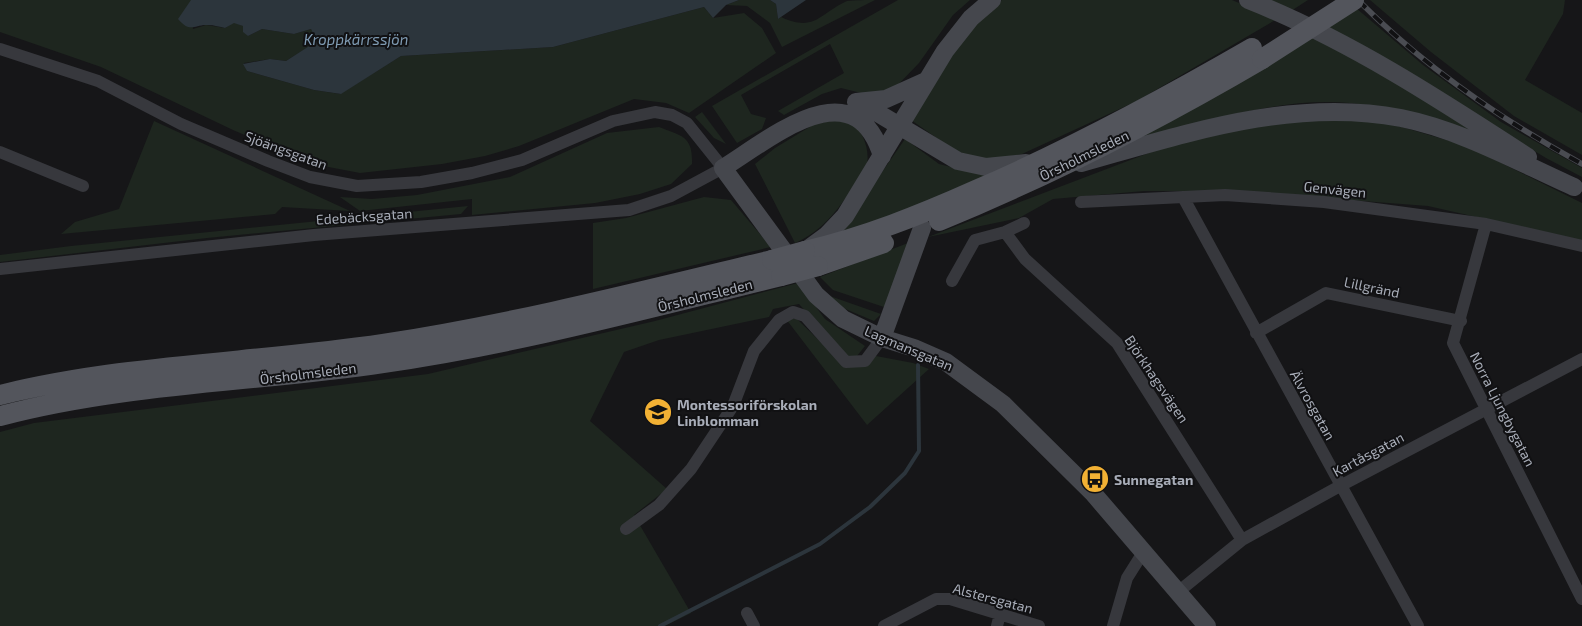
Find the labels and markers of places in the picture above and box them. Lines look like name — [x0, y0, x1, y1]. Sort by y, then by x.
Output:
place label: Montessoriförskolan Linblomman — [677, 396, 817, 429]
school or university icon: Montessoriförskolan Linblomman — [643, 397, 673, 427]
bus stop icon: Sunnegatan — [1080, 464, 1110, 494]
place label: Sunnegatan — [1114, 471, 1193, 488]

